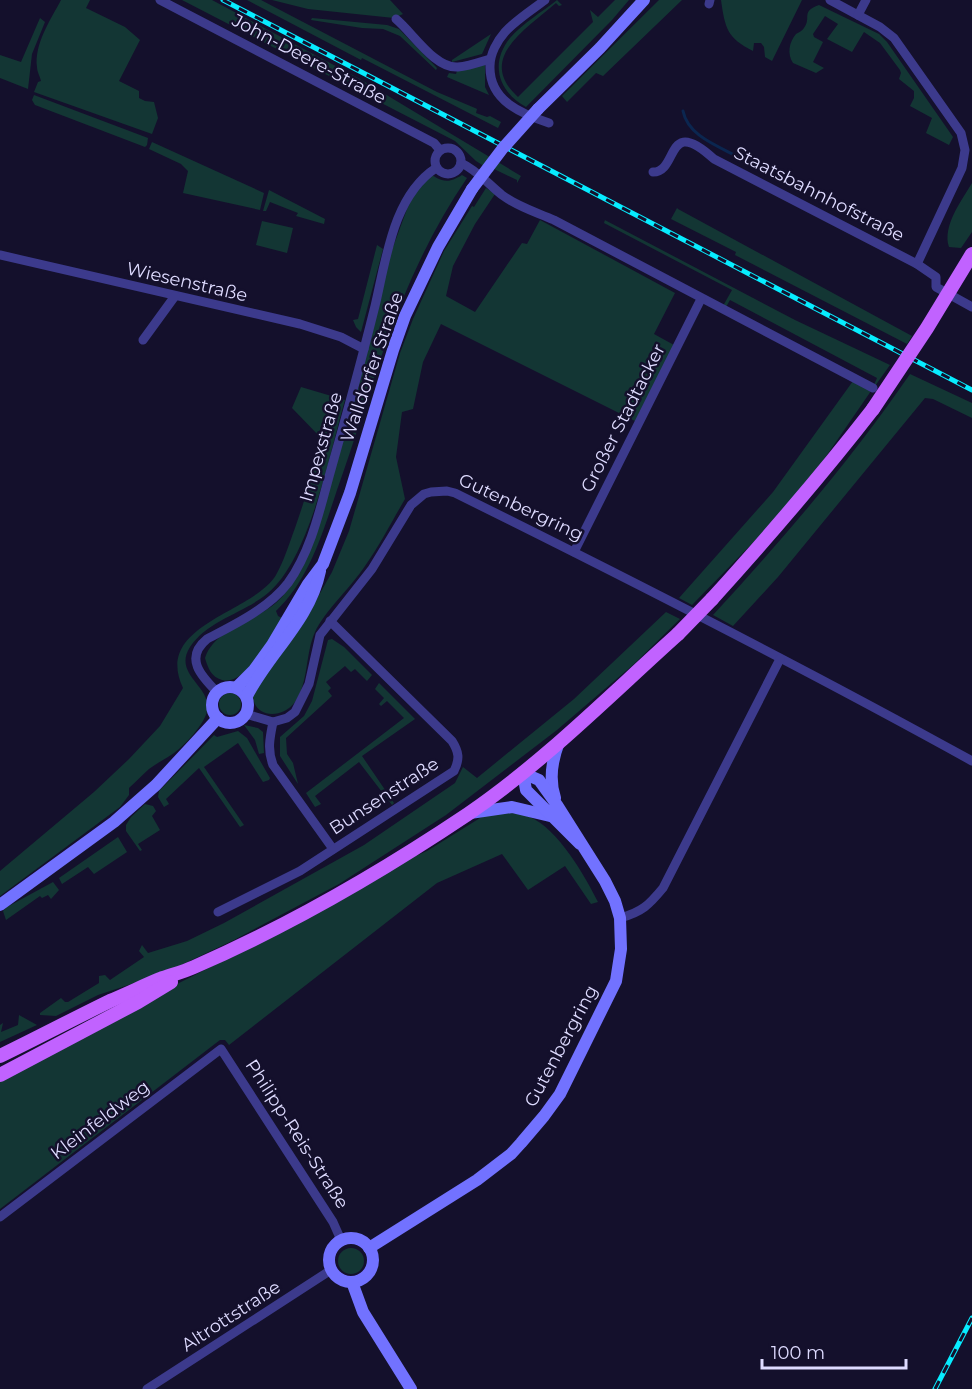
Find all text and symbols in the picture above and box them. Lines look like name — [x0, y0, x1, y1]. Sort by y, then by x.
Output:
street label: John-Deere-Straße — [227, 9, 390, 109]
street label: Staatsbahnhofstraße — [730, 141, 908, 247]
street label: Wiesenstraße — [124, 257, 250, 307]
street label: Walldorfer Straße — [336, 289, 408, 445]
street label: Großer Stadtacker — [576, 340, 670, 496]
street label: Impexstraße — [295, 390, 347, 504]
street label: Gutenbergring — [455, 469, 587, 545]
street label: Bunsenstraße — [325, 752, 443, 839]
street label: Gutenbergring — [520, 981, 602, 1111]
street label: Philipp-Reis-Straße — [241, 1055, 354, 1213]
street label: Kleinfeldweg — [46, 1076, 154, 1164]
street label: Altrottstraße — [177, 1276, 285, 1356]
scale bar — [762, 1332, 906, 1370]
text: 100 m — [771, 1342, 825, 1364]

